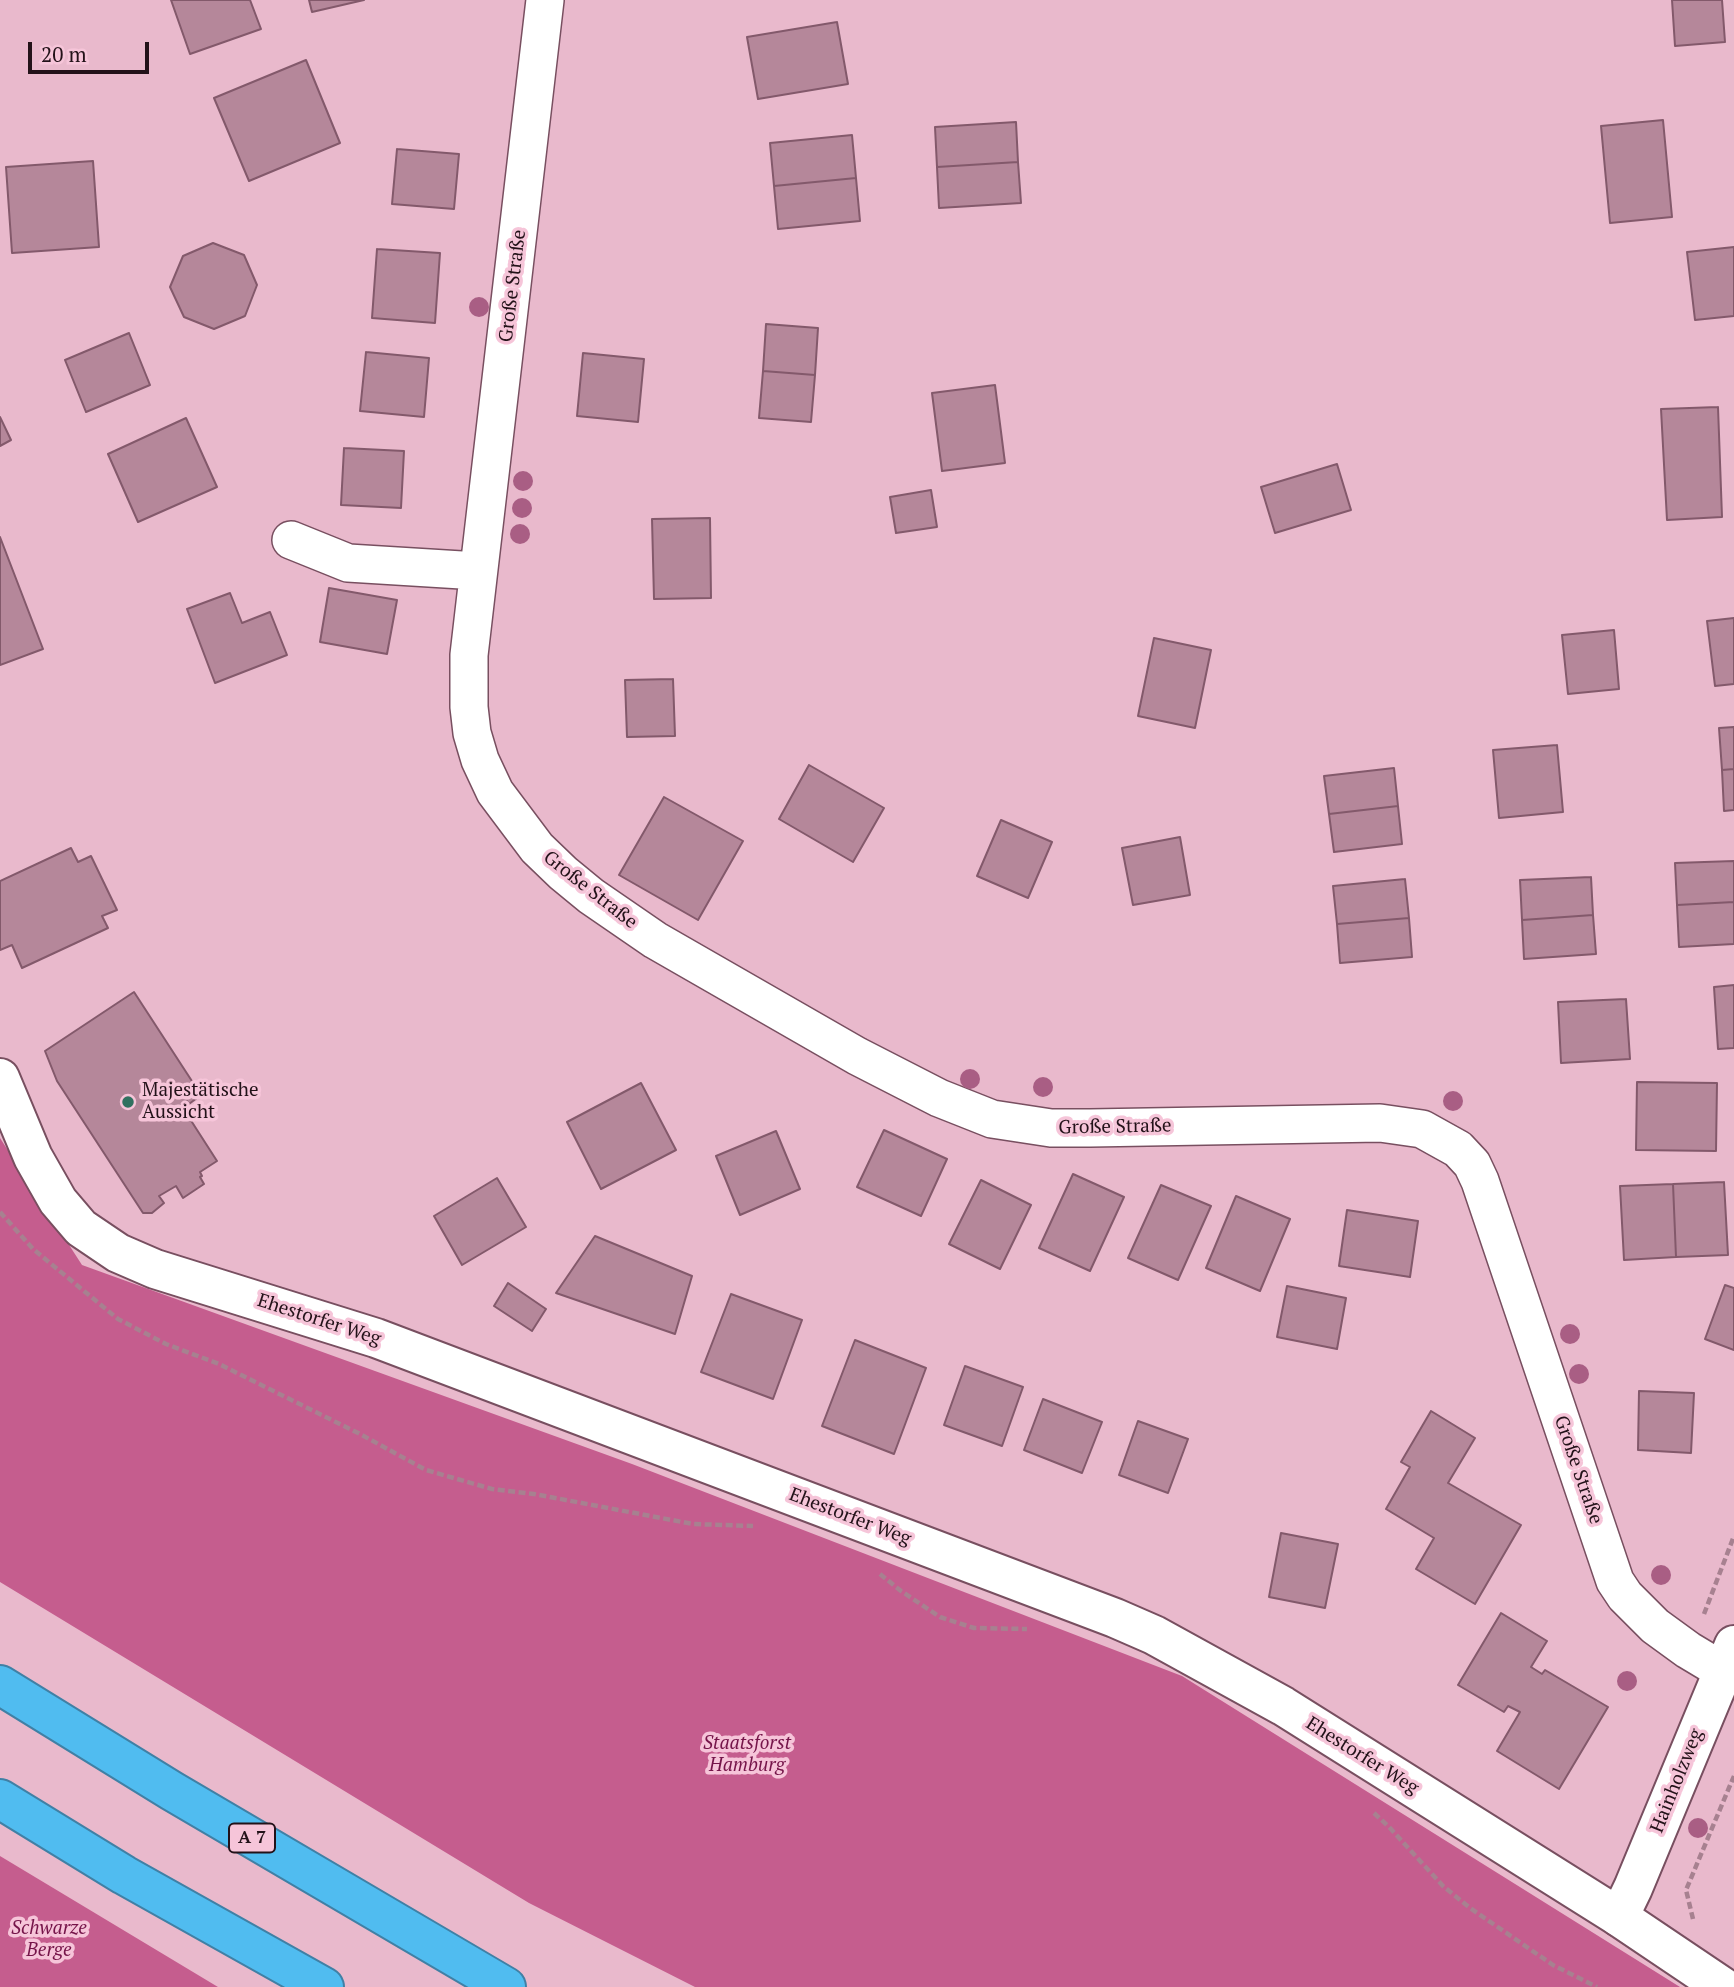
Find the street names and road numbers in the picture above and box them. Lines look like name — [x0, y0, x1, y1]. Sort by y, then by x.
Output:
street label: Große Straße — [495, 229, 531, 343]
street label: Große Straße — [538, 846, 642, 934]
street label: Große Straße — [1058, 1115, 1172, 1139]
street label: Ehestorfer Weg — [254, 1289, 384, 1351]
street label: Große Straße — [1549, 1413, 1607, 1527]
street label: Ehestorfer Weg — [786, 1483, 914, 1551]
street label: Ehestorfer Weg — [1301, 1712, 1423, 1800]
street label: Hainholzweg — [1646, 1726, 1708, 1836]
road number: A 7 — [229, 1824, 275, 1852]

